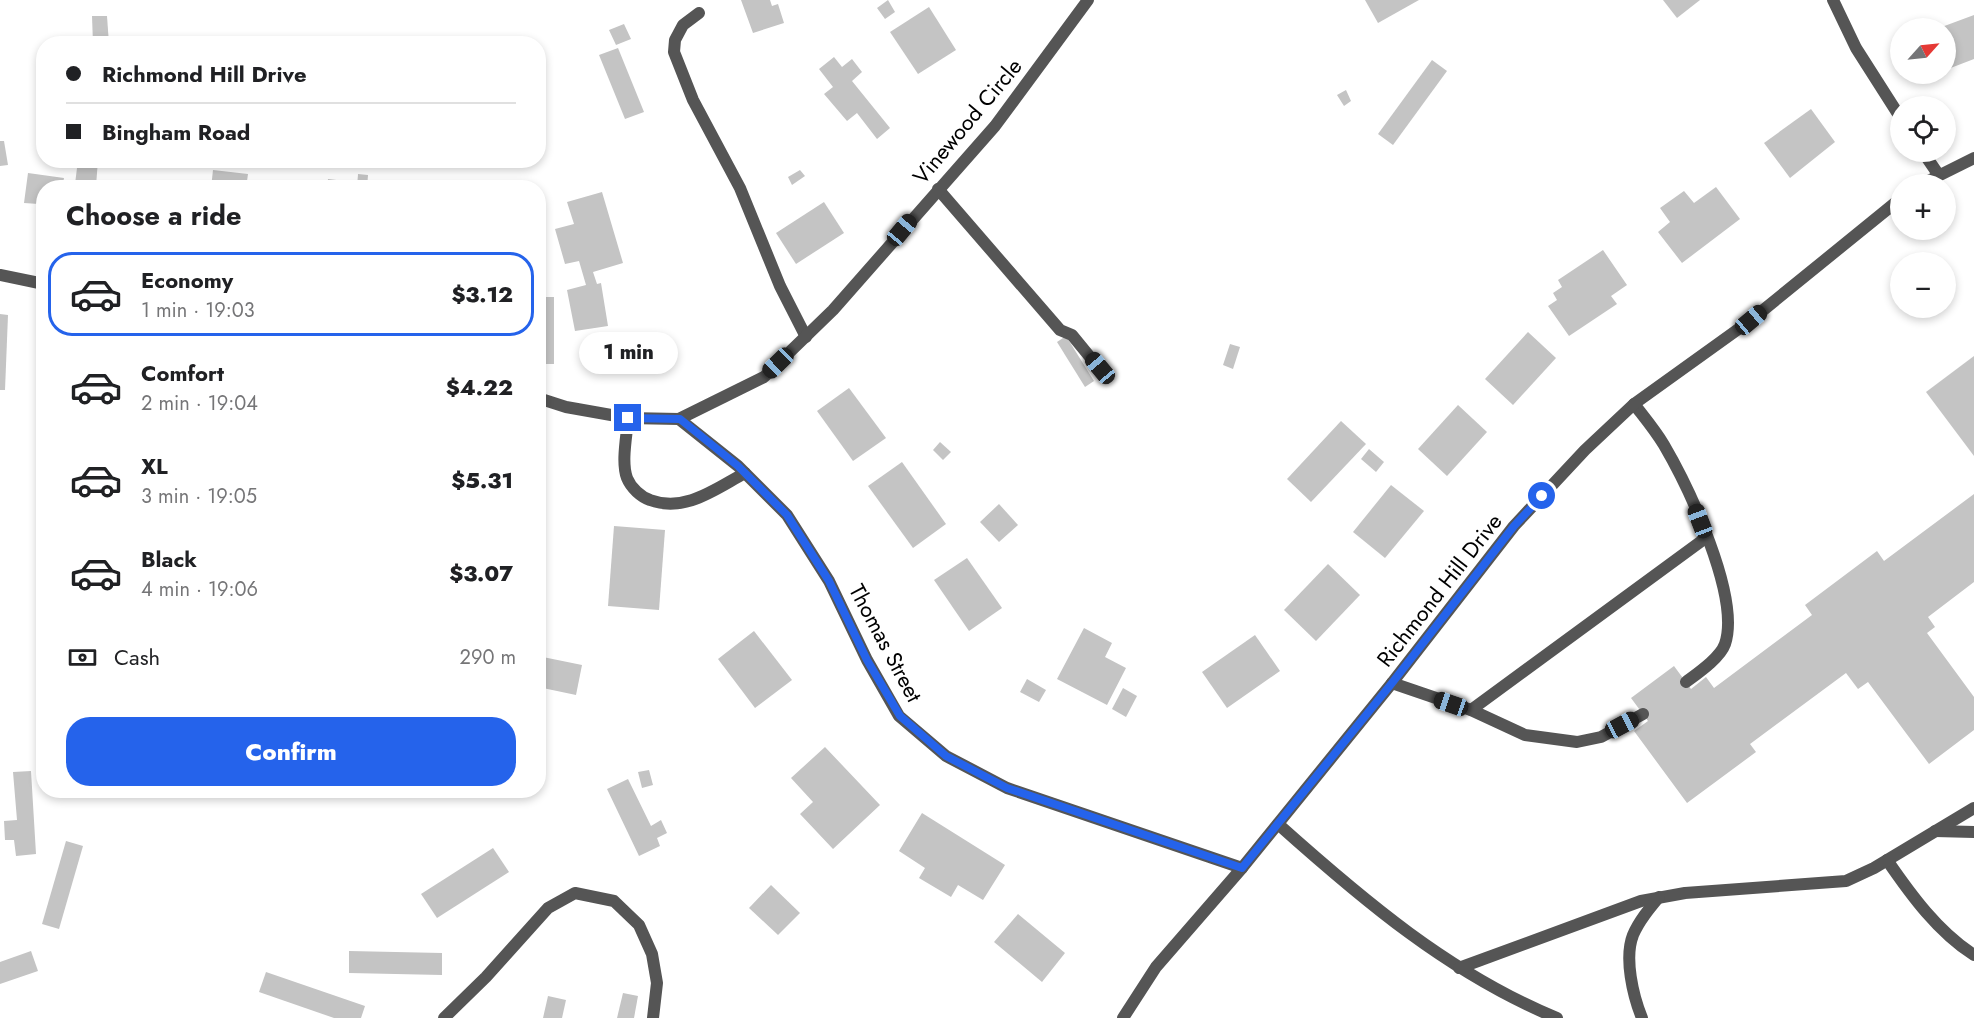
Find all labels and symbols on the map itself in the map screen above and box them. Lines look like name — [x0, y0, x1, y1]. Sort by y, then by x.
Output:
north arrow — [1890, 18, 1956, 84]
street label: Vinewood Circle — [905, 51, 1029, 191]
car — [884, 210, 920, 250]
car — [1731, 302, 1771, 338]
callout: 1 min — [578, 331, 678, 373]
car — [759, 344, 797, 382]
car — [1082, 348, 1118, 388]
route end — [614, 404, 641, 431]
route start — [1528, 482, 1555, 509]
car — [1685, 501, 1715, 541]
street label: Richmond Hill Drive — [1369, 506, 1509, 674]
street label: Thomas Street — [841, 578, 931, 708]
car — [1431, 690, 1471, 718]
car — [1602, 709, 1642, 741]

